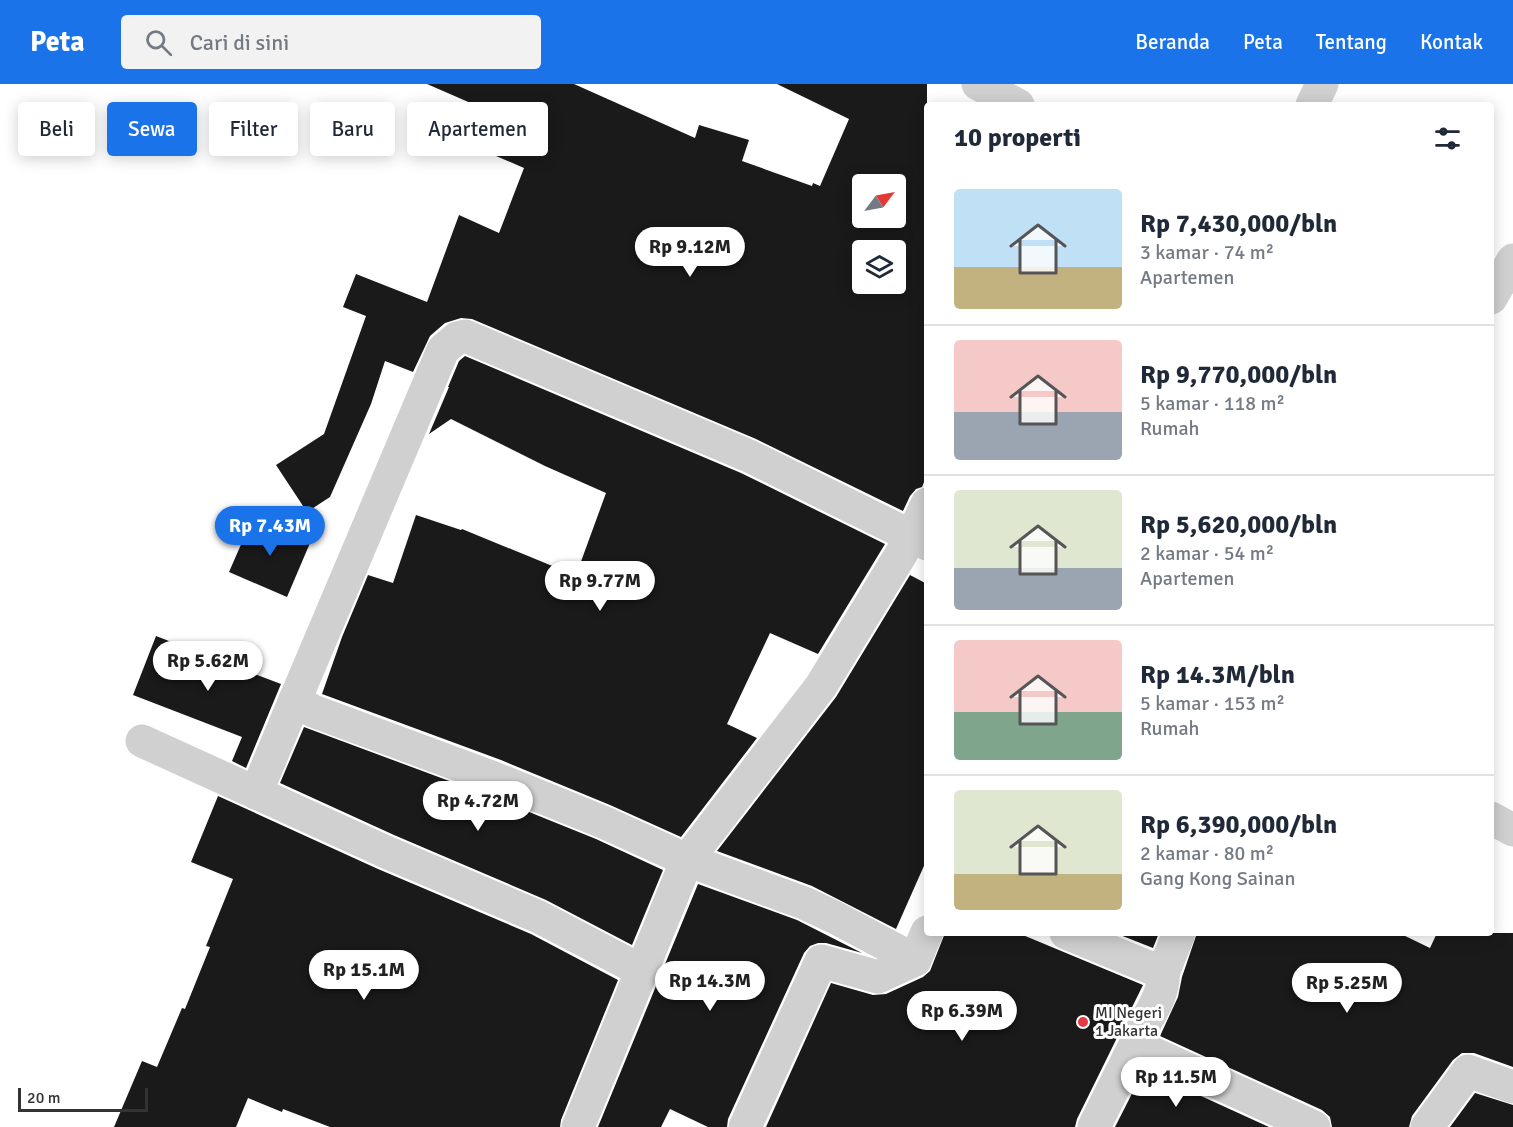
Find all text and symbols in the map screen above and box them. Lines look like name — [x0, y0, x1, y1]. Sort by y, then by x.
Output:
search box — [121, 15, 541, 69]
text: Peta — [30, 25, 85, 59]
icon: search — [142, 26, 175, 59]
text: Cari di sini — [190, 29, 289, 56]
text: Beranda — [1135, 29, 1210, 55]
text: Peta — [1243, 29, 1283, 55]
text: Tentang — [1316, 29, 1387, 55]
text: Kontak — [1420, 29, 1483, 55]
chip: Beli — [18, 102, 95, 156]
chip: Sewa — [107, 102, 197, 156]
chip: Filter — [209, 102, 298, 156]
chip: Baru — [310, 102, 395, 156]
chip: Apartemen — [407, 102, 548, 156]
text: 10 properti — [954, 122, 1081, 154]
icon: filters — [1431, 122, 1464, 155]
north arrow — [852, 174, 906, 228]
map controls — [852, 174, 906, 294]
text: Rp 7,430,000/bln — [1140, 208, 1337, 240]
icon: home — [1002, 213, 1074, 285]
pin: Rp 9.12M — [628, 227, 752, 278]
text: Rp 9.12M — [649, 234, 731, 259]
button: layers — [852, 240, 906, 294]
text: 3 kamar · 74 m² — [1140, 240, 1274, 265]
text: Apartemen — [1140, 265, 1234, 290]
text: Rp 9,770,000/bln — [1140, 359, 1337, 391]
icon: home — [1002, 364, 1074, 436]
text: 5 kamar · 118 m² — [1140, 391, 1285, 416]
text: Rumah — [1140, 416, 1200, 441]
pin: Rp 7.43M — [208, 506, 332, 557]
text: Rp 5,620,000/bln — [1140, 509, 1337, 541]
text: Rp 7.43M — [229, 513, 311, 538]
icon: home — [1002, 514, 1074, 586]
text: 2 kamar · 54 m² — [1140, 541, 1274, 566]
pin: Rp 9.77M — [538, 561, 662, 612]
text: Apartemen — [1140, 566, 1234, 591]
text: Rp 9.77M — [559, 568, 641, 593]
pin: Rp 5.62M — [146, 641, 270, 692]
text: Rp 5.62M — [167, 648, 249, 673]
text: Rp 14.3M/bln — [1140, 659, 1295, 691]
icon: home — [1002, 664, 1074, 736]
text: 5 kamar · 153 m² — [1140, 691, 1285, 716]
text: Rumah — [1140, 716, 1200, 741]
pin: Rp 4.72M — [416, 781, 540, 832]
text: Rp 4.72M — [437, 788, 519, 813]
text: Rp 6,390,000/bln — [1140, 809, 1337, 841]
icon: home — [1002, 814, 1074, 886]
text: 2 kamar · 80 m² — [1140, 841, 1274, 866]
text: Gang Kong Sainan — [1140, 866, 1295, 891]
pin: Rp 15.1M — [302, 950, 426, 1001]
text: Rp 15.1M — [323, 957, 405, 982]
pin: Rp 14.3M — [648, 961, 772, 1012]
pin: Rp 5.25M — [1285, 963, 1409, 1014]
text: Rp 14.3M — [669, 968, 751, 993]
text: Rp 5.25M — [1306, 970, 1388, 995]
pin: Rp 6.39M — [900, 991, 1024, 1042]
text: Rp 6.39M — [921, 998, 1003, 1023]
place label: MI Negeri 1 Jakarta — [1095, 1003, 1162, 1041]
marker: MI Negeri 1 Jakarta — [1076, 1015, 1090, 1029]
pin: Rp 11.5M — [1114, 1057, 1238, 1108]
text: Rp 11.5M — [1135, 1064, 1217, 1089]
scale bar — [18, 1085, 148, 1112]
text: 20 m — [27, 1088, 61, 1108]

